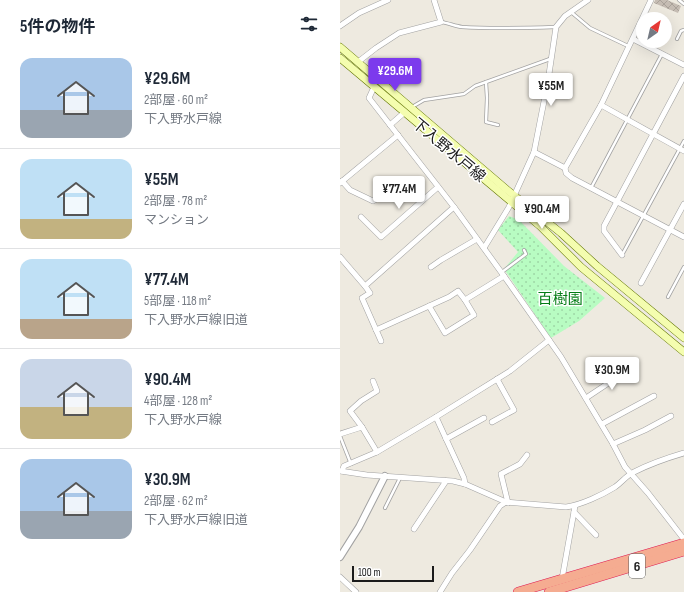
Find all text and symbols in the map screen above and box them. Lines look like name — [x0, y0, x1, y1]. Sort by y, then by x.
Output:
north arrow — [636, 12, 672, 48]
map controls — [636, 12, 672, 48]
icon: filters — [298, 13, 320, 35]
text: 5件の物件 — [20, 17, 95, 37]
pin: ¥29.6M — [362, 58, 428, 92]
text: ¥29.6M — [377, 63, 413, 79]
text: ¥29.6M — [144, 69, 190, 89]
pin: ¥55M — [527, 73, 575, 107]
icon: home — [52, 74, 100, 122]
text: ¥55M — [538, 78, 564, 94]
text: 2部屋 · 60 m² — [144, 92, 208, 108]
text: 下入野水戸線 — [144, 111, 222, 127]
street label: 下入野水戸線 — [408, 114, 489, 187]
text: ¥55M — [144, 170, 178, 190]
icon: home — [52, 175, 100, 223]
pin: ¥77.4M — [366, 176, 432, 210]
text: ¥77.4M — [382, 181, 416, 197]
text: 2部屋 · 78 m² — [144, 193, 207, 209]
pin: ¥90.4M — [509, 196, 575, 230]
text: ¥90.4M — [524, 201, 560, 217]
text: マンション — [144, 212, 209, 228]
text: ¥77.4M — [144, 270, 189, 290]
icon: home — [52, 275, 100, 323]
park label: 百樹園 — [537, 290, 583, 309]
text: 5部屋 · 118 m² — [144, 293, 211, 309]
text: 下入野水戸線旧道 — [144, 312, 248, 328]
pin: ¥30.9M — [579, 357, 645, 391]
text: ¥30.9M — [594, 362, 630, 378]
text: ¥90.4M — [144, 370, 191, 390]
icon: home — [52, 375, 100, 423]
text: 4部屋 · 128 m² — [144, 393, 212, 409]
text: 下入野水戸線 — [144, 412, 222, 428]
text: ¥30.9M — [144, 470, 190, 490]
icon: home — [52, 475, 100, 523]
text: 2部屋 · 62 m² — [144, 493, 208, 509]
text: 下入野水戸線旧道 — [144, 512, 248, 528]
road number: 6 — [629, 554, 645, 578]
scale bar — [352, 564, 434, 583]
text: 100 m — [358, 566, 380, 579]

